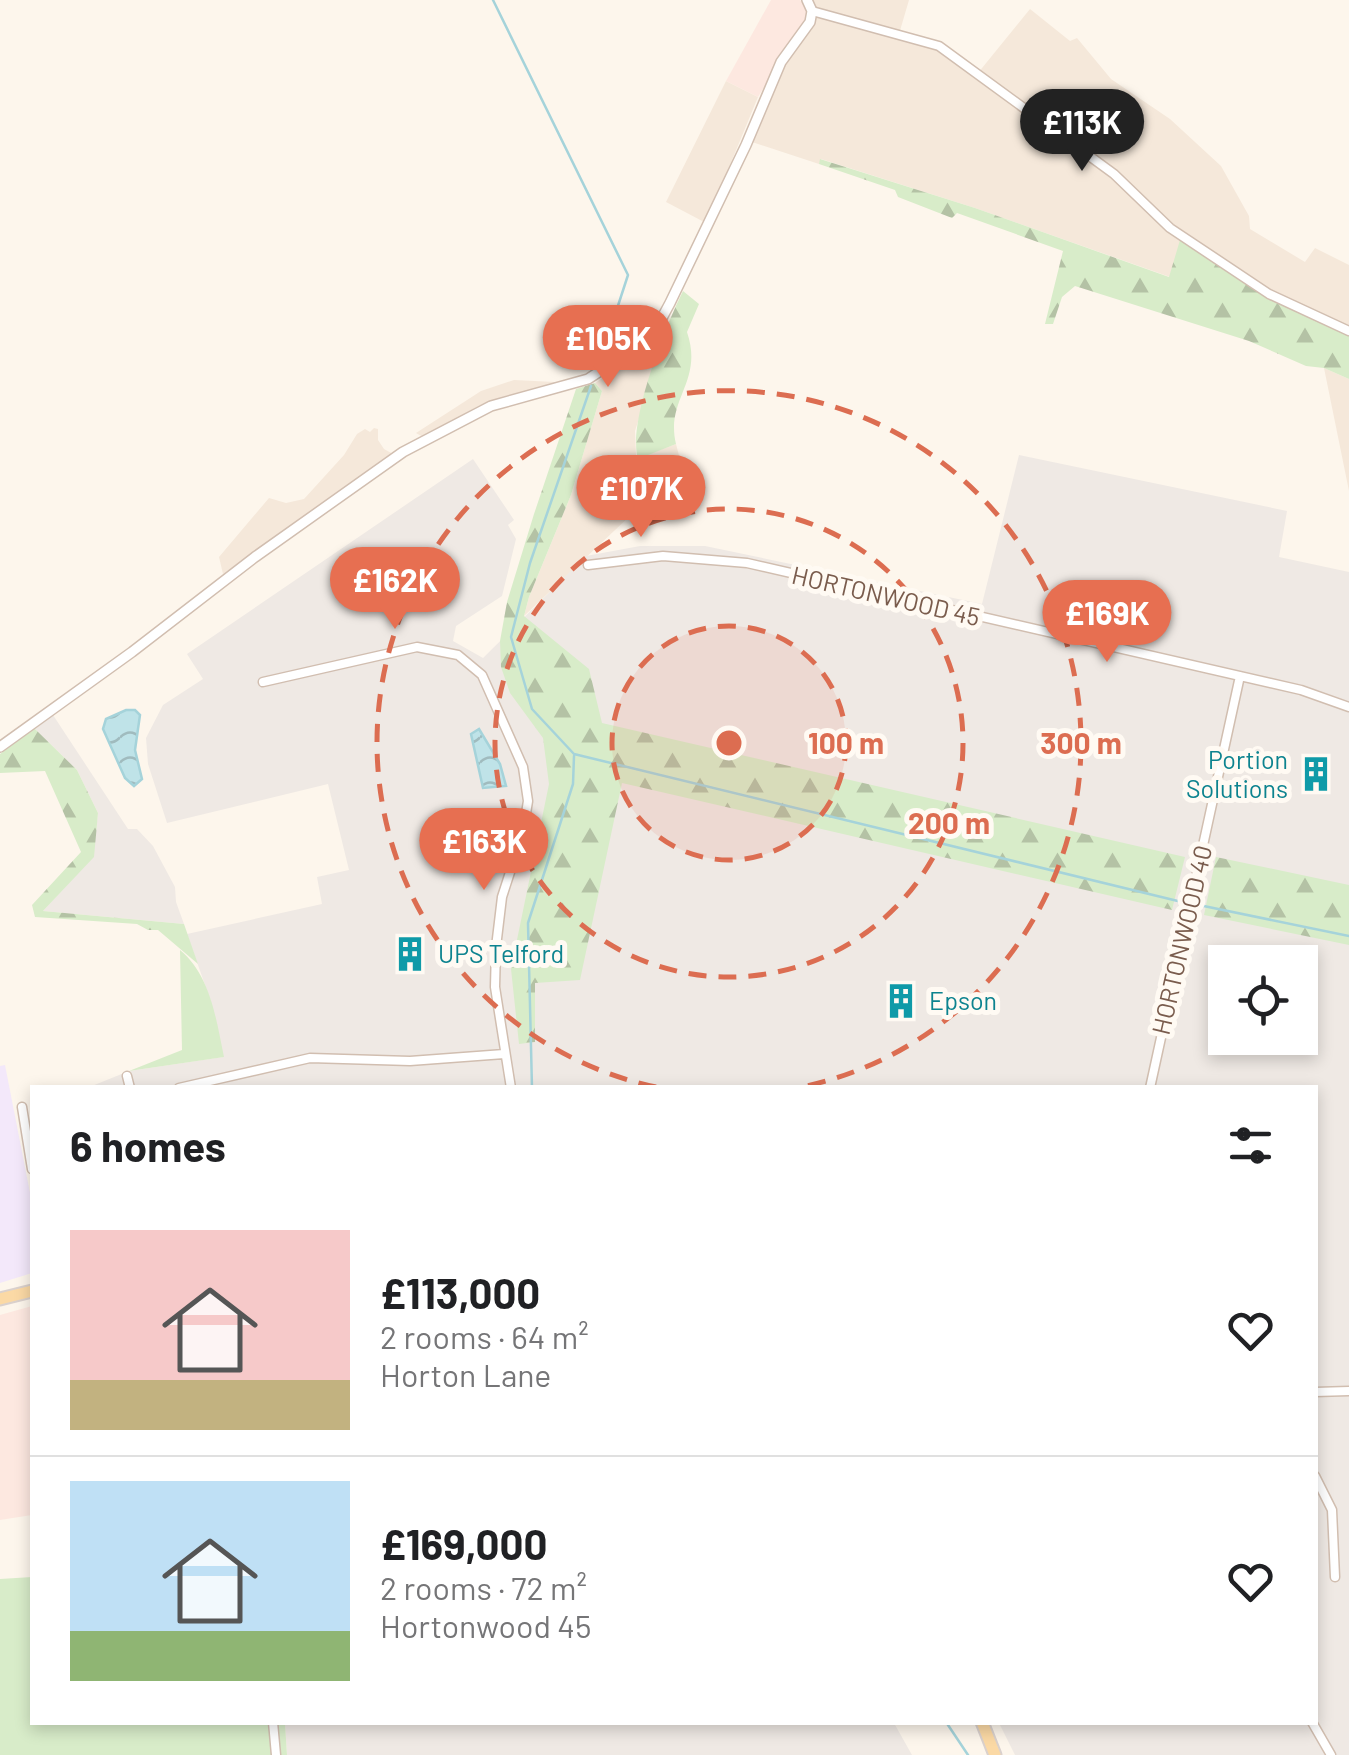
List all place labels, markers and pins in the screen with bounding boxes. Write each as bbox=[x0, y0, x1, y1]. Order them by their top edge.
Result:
pin: £113K bbox=[1012, 89, 1152, 174]
pin: £105K bbox=[538, 305, 678, 390]
pin: £107K bbox=[571, 455, 711, 540]
pin: £162K bbox=[325, 547, 465, 632]
pin: £169K bbox=[1037, 580, 1177, 665]
centre of rings bbox=[711, 725, 747, 761]
place label: Portion Solutions bbox=[1186, 744, 1288, 803]
building icon: Portion Solutions bbox=[1297, 755, 1335, 793]
pin: £163K bbox=[414, 808, 554, 893]
building icon: UPS Telford bbox=[391, 935, 429, 973]
place label: UPS Telford bbox=[438, 938, 564, 968]
building icon: Epson bbox=[882, 982, 920, 1020]
place label: Epson bbox=[929, 985, 997, 1015]

